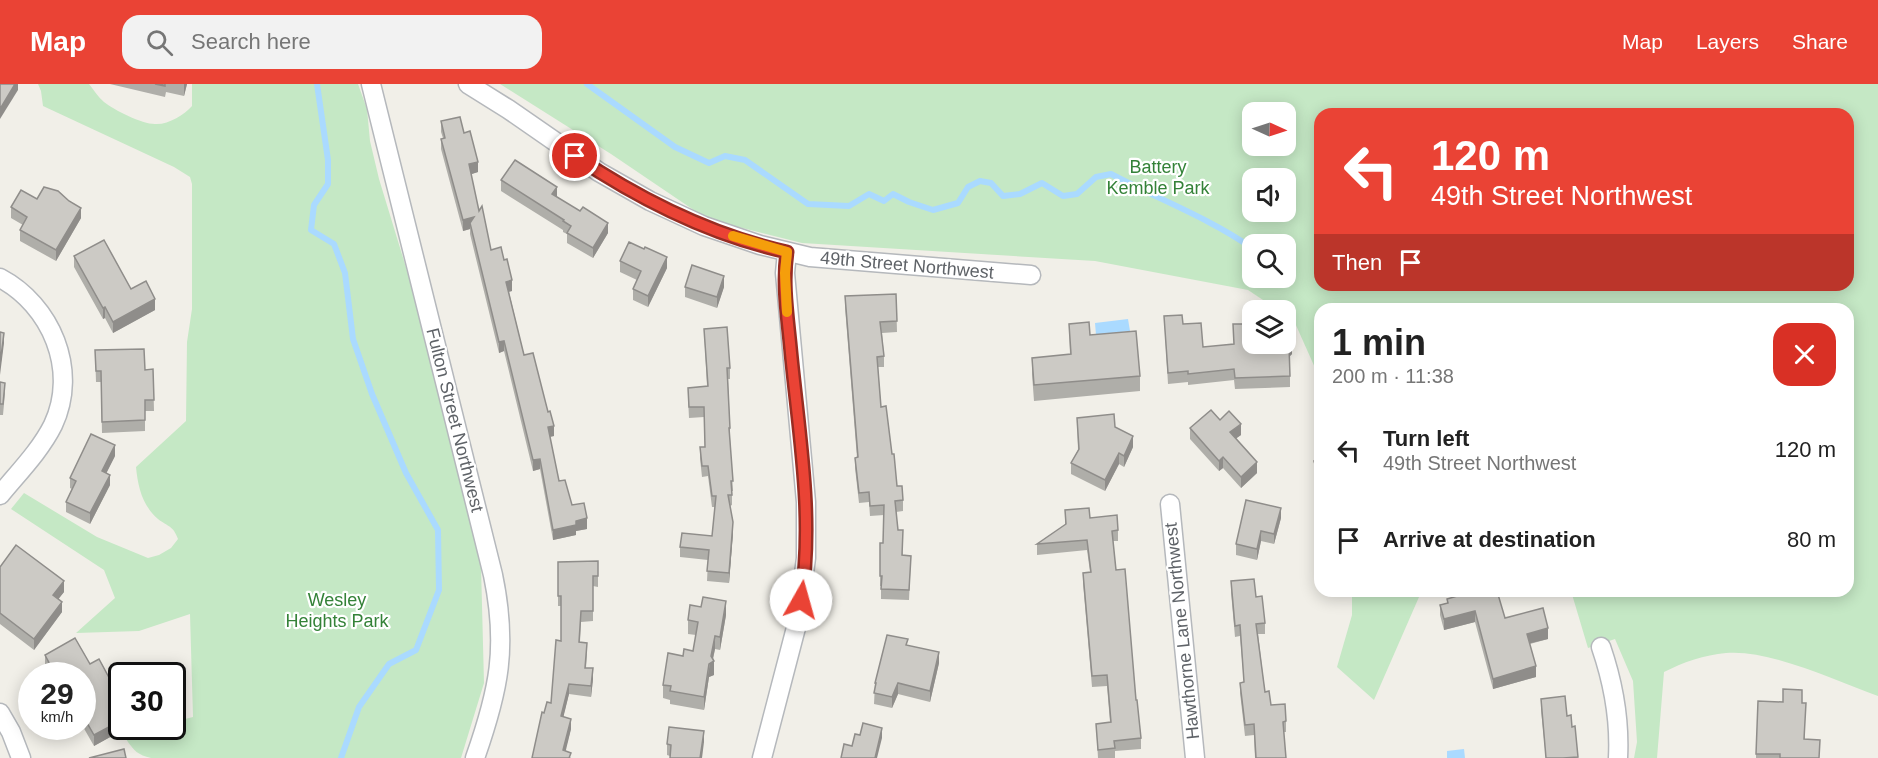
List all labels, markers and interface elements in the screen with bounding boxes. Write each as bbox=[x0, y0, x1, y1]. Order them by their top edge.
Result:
search box bbox=[122, 15, 542, 69]
text: Map bbox=[30, 26, 86, 57]
icon: search bbox=[143, 26, 176, 59]
text: Search here bbox=[191, 29, 311, 54]
text: Map bbox=[1622, 30, 1663, 53]
text: Layers bbox=[1696, 30, 1759, 53]
text: Share bbox=[1792, 30, 1848, 53]
north arrow bbox=[1242, 102, 1296, 156]
map controls bbox=[1242, 102, 1296, 354]
pin bbox=[549, 130, 600, 181]
icon: left bbox=[1332, 132, 1410, 210]
text: 120 m bbox=[1431, 132, 1550, 179]
icon: arrive bbox=[558, 139, 591, 172]
park label: Battery Kemble Park bbox=[1106, 157, 1211, 198]
button: sound bbox=[1242, 168, 1296, 222]
text: 49th Street Northwest bbox=[1431, 181, 1692, 211]
button: search bbox=[1242, 234, 1296, 288]
icon: arrive bbox=[1394, 246, 1427, 279]
street label: 49th Street Northwest bbox=[819, 247, 995, 283]
text: Then bbox=[1332, 250, 1382, 275]
button: layers bbox=[1242, 300, 1296, 354]
text: 1 min bbox=[1332, 322, 1426, 363]
button: close bbox=[1773, 323, 1836, 386]
street label: Fulton Street Northwest bbox=[422, 326, 488, 514]
text: 200 m · 11:38 bbox=[1332, 365, 1454, 387]
text: Turn left bbox=[1383, 426, 1469, 451]
icon: left bbox=[1332, 434, 1365, 467]
text: 120 m bbox=[1775, 437, 1836, 462]
text: 49th Street Northwest bbox=[1383, 452, 1576, 474]
street label: Hawthorne Lane Northwest bbox=[1161, 521, 1203, 741]
icon: arrive bbox=[1332, 524, 1365, 557]
text: Arrive at destination bbox=[1383, 527, 1596, 552]
text: 80 m bbox=[1787, 527, 1836, 552]
position arrow bbox=[769, 568, 833, 632]
park label: Wesley Heights Park bbox=[285, 590, 390, 631]
speed limit sign: 30 bbox=[108, 662, 186, 740]
text: 29 bbox=[40, 677, 74, 710]
text: km/h bbox=[41, 708, 73, 725]

